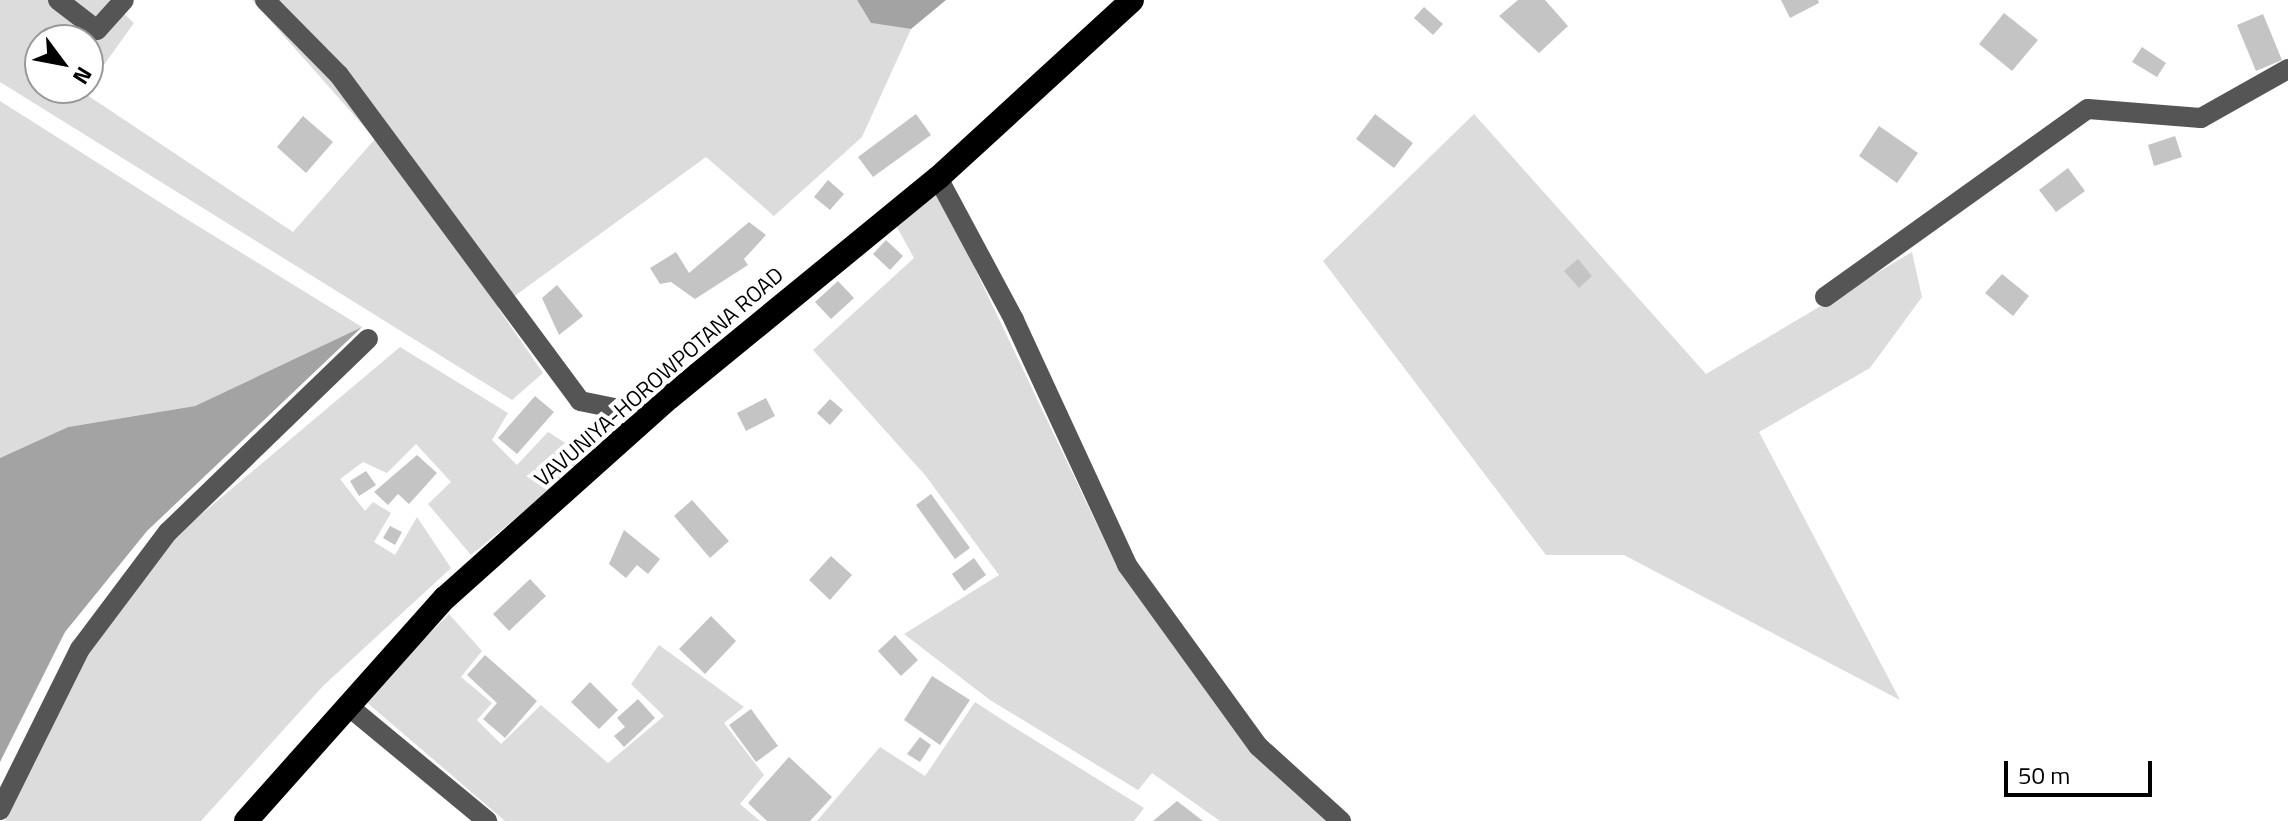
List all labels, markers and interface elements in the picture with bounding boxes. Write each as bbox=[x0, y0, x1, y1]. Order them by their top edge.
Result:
north arrow bbox=[24, 24, 104, 104]
text: N bbox=[64, 60, 101, 91]
street label: VAVUNIYA-HOROWPOTANA ROAD bbox=[529, 262, 789, 492]
scale bar bbox=[2008, 745, 2156, 795]
text: 50 m bbox=[2018, 757, 2070, 793]

